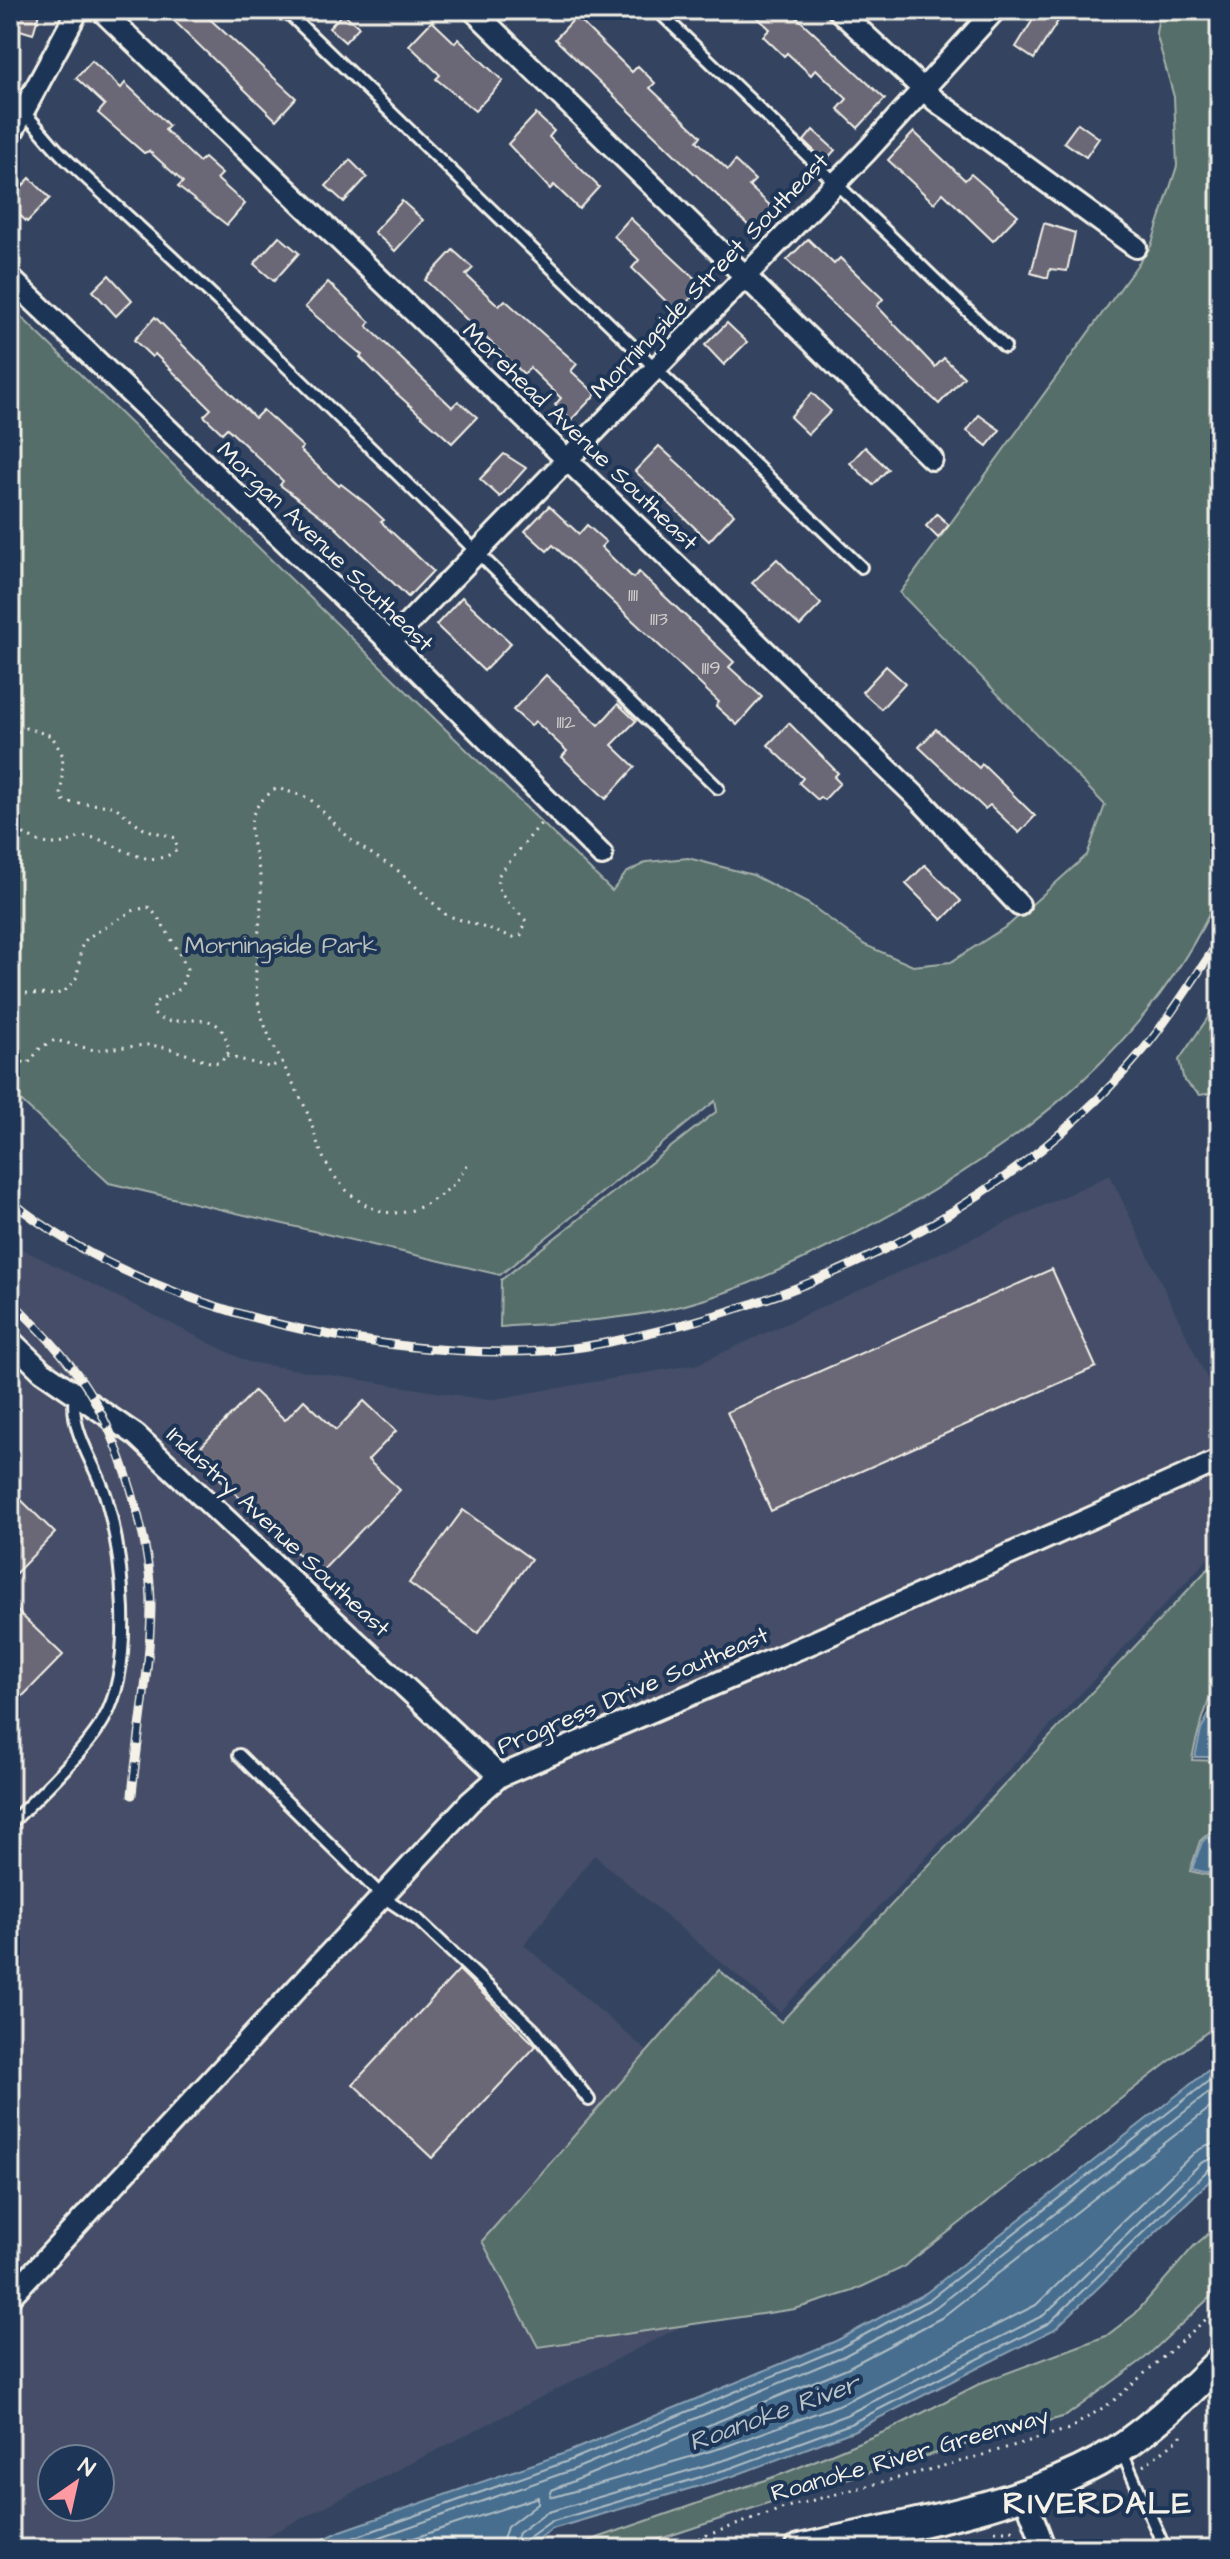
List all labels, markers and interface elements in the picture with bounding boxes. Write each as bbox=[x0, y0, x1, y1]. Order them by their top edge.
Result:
street label: Morningside Street Southeast bbox=[583, 145, 838, 407]
street label: Morehead Avenue Southeast bbox=[455, 315, 706, 559]
street label: Morgan Avenue Southeast bbox=[208, 434, 441, 661]
house number: 1111 bbox=[628, 581, 639, 609]
house number: 1113 bbox=[650, 605, 668, 633]
house number: 1119 bbox=[701, 654, 721, 682]
house number: 1112 bbox=[556, 708, 576, 736]
park label: Morningside Park bbox=[185, 929, 378, 964]
street label: Industry Avenue Southeast bbox=[158, 1419, 398, 1646]
street label: Progress Drive Southeast bbox=[492, 1618, 774, 1765]
water label: Roanoke River bbox=[684, 2365, 867, 2460]
street label: Roanoke River Greenway bbox=[767, 2399, 1053, 2512]
north arrow bbox=[36, 2443, 116, 2523]
text: N bbox=[72, 2451, 101, 2484]
district label: RIVERDALE bbox=[1003, 2481, 1193, 2526]

